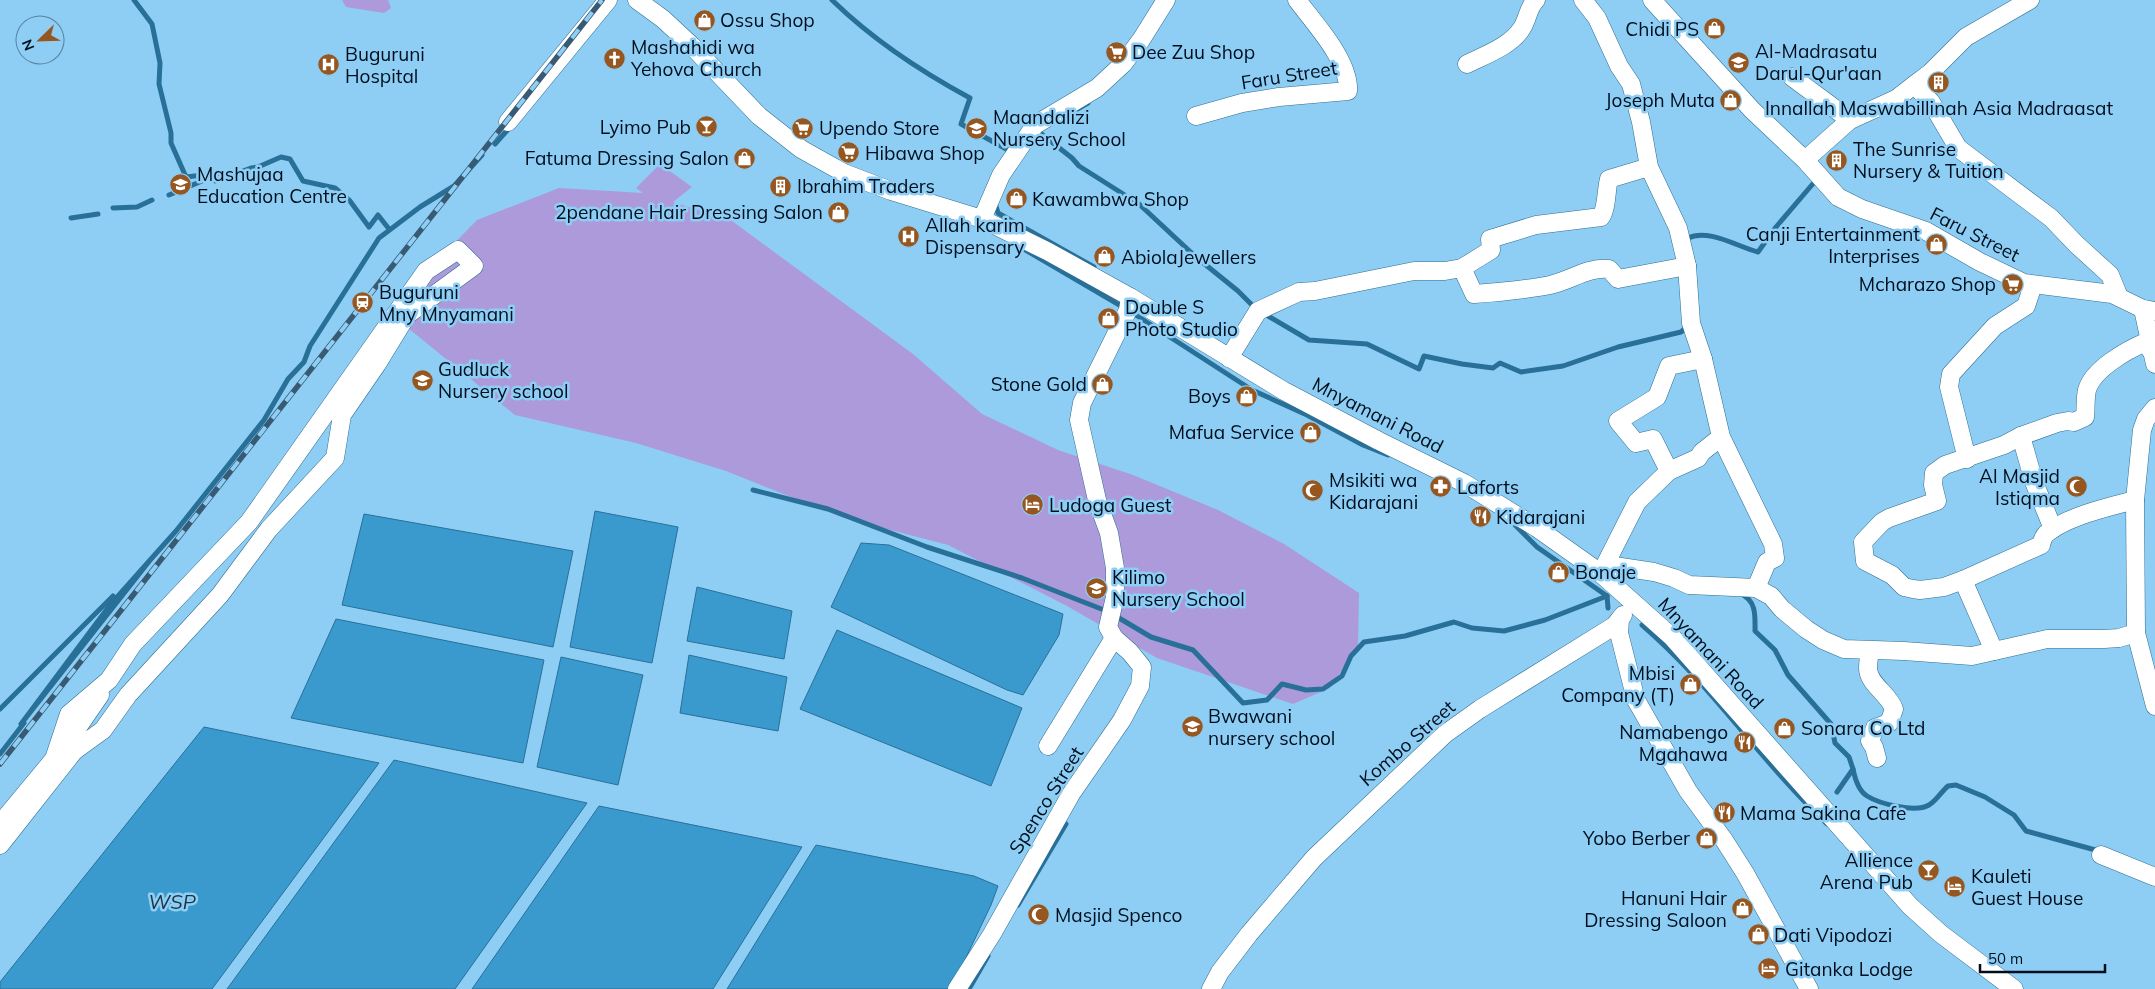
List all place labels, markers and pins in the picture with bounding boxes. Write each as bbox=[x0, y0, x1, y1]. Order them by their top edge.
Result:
shop icon: Ossu Shop bbox=[692, 8, 716, 32]
place label: Ossu Shop bbox=[720, 8, 815, 32]
place label: Chidi PS bbox=[1625, 17, 1699, 41]
shop icon: Chidi PS bbox=[1703, 17, 1727, 41]
place label: Mashahidi wa Yehova Church bbox=[630, 35, 762, 81]
place label: Al-Madrasatu Darul-Qur'aan bbox=[1755, 39, 1882, 85]
supermarket icon: Dee Zuu Shop bbox=[1104, 40, 1128, 64]
place label: Dee Zuu Shop bbox=[1132, 40, 1255, 64]
place label: Buguruni Hospital bbox=[345, 42, 425, 88]
church icon: Mashahidi wa Yehova Church bbox=[603, 46, 627, 70]
school or university icon: Al-Madrasatu Darul-Qur'aan bbox=[1727, 50, 1751, 74]
hospital icon: Buguruni Hospital bbox=[317, 53, 341, 77]
building icon: Innallah Maswabillinah Asia Madraasat bbox=[1927, 70, 1951, 94]
place label: Joseph Muta bbox=[1605, 88, 1715, 112]
shop icon: Joseph Muta bbox=[1719, 88, 1743, 112]
place label: Innallah Maswabillinah Asia Madraasat bbox=[1765, 96, 2113, 120]
place label: Maandalizi Nursery School bbox=[993, 105, 1126, 151]
place label: Lyimo Pub bbox=[600, 115, 691, 139]
bar icon: Lyimo Pub bbox=[695, 115, 719, 139]
supermarket icon: Upendo Store bbox=[791, 116, 815, 140]
place label: Upendo Store bbox=[819, 116, 939, 140]
school or university icon: Maandalizi Nursery School bbox=[965, 116, 989, 140]
place label: The Sunrise Nursery & Tuition bbox=[1853, 137, 2004, 183]
supermarket icon: Hibawa Shop bbox=[837, 141, 861, 165]
place label: Hibawa Shop bbox=[865, 141, 985, 165]
place label: Fatuma Dressing Salon bbox=[525, 146, 729, 170]
shop icon: Fatuma Dressing Salon bbox=[733, 146, 757, 170]
building icon: The Sunrise Nursery & Tuition bbox=[1825, 148, 1849, 172]
place label: Mashujaa Education Centre bbox=[197, 162, 347, 208]
school or university icon: Mashujaa Education Centre bbox=[169, 173, 193, 197]
building icon: Ibrahim Traders bbox=[769, 174, 793, 198]
place label: Ibrahim Traders bbox=[797, 174, 935, 198]
shop icon: Kawambwa Shop bbox=[1004, 187, 1028, 211]
place label: Kawambwa Shop bbox=[1032, 187, 1189, 211]
place label: 2pendane Hair Dressing Salon bbox=[555, 200, 823, 224]
shop icon: 2pendane Hair Dressing Salon bbox=[827, 200, 851, 224]
place label: Allah karim Dispensary bbox=[925, 213, 1025, 259]
place label: Canji Entertainment Interprises bbox=[1746, 222, 1920, 268]
hospital icon: Allah karim Dispensary bbox=[897, 224, 921, 248]
shop icon: Canji Entertainment Interprises bbox=[1924, 233, 1948, 257]
shop icon: AbiolaJewellers bbox=[1093, 245, 1117, 269]
place label: AbiolaJewellers bbox=[1121, 245, 1256, 269]
place label: Mcharazo Shop bbox=[1859, 272, 1996, 296]
supermarket icon: Mcharazo Shop bbox=[2000, 272, 2024, 296]
place label: Buguruni Mny Mnyamani bbox=[379, 280, 514, 326]
station icon: Buguruni Mny Mnyamani bbox=[351, 291, 375, 315]
place label: Double S Photo Studio bbox=[1125, 295, 1238, 341]
shop icon: Double S Photo Studio bbox=[1097, 306, 1121, 330]
place label: Gudluck Nursery school bbox=[438, 357, 568, 403]
school or university icon: Gudluck Nursery school bbox=[410, 368, 434, 392]
place label: Stone Gold bbox=[991, 372, 1087, 396]
shop icon: Stone Gold bbox=[1091, 372, 1115, 396]
place label: Boys bbox=[1188, 384, 1231, 408]
shop icon: Boys bbox=[1235, 384, 1259, 408]
place label: Mafua Service bbox=[1169, 420, 1294, 444]
shop icon: Mafua Service bbox=[1298, 420, 1322, 444]
place label: Al Masjid Istiqma bbox=[1979, 464, 2060, 510]
place label: Msikiti wa Kidarajani bbox=[1329, 468, 1418, 514]
pharmacy icon: Laforts bbox=[1429, 475, 1453, 499]
place label: Laforts bbox=[1457, 475, 1519, 499]
mosque icon: Al Masjid Istiqma bbox=[2064, 475, 2088, 499]
mosque icon: Msikiti wa Kidarajani bbox=[1301, 479, 1325, 503]
hotel icon: Ludoga Guest bbox=[1021, 493, 1045, 517]
place label: Ludoga Guest bbox=[1049, 493, 1172, 517]
restaurant icon: Kidarajani bbox=[1468, 505, 1492, 529]
place label: Kidarajani bbox=[1496, 505, 1585, 529]
shop icon: Bonaje bbox=[1547, 560, 1571, 584]
place label: Bonaje bbox=[1575, 560, 1636, 584]
place label: Kilimo Nursery School bbox=[1112, 565, 1245, 611]
school or university icon: Kilimo Nursery School bbox=[1084, 576, 1108, 600]
place label: Mbisi Company (T) bbox=[1561, 661, 1675, 707]
shop icon: Mbisi Company (T) bbox=[1679, 672, 1703, 696]
place label: Bwawani nursery school bbox=[1208, 704, 1335, 750]
school or university icon: Bwawani nursery school bbox=[1180, 715, 1204, 739]
shop icon: Sonara Co Ltd bbox=[1773, 716, 1797, 740]
place label: Sonara Co Ltd bbox=[1801, 716, 1925, 740]
place label: Namabengo Mgahawa bbox=[1619, 720, 1728, 766]
restaurant icon: Namabengo Mgahawa bbox=[1732, 731, 1756, 755]
restaurant icon: Mama Sakina Cafe bbox=[1712, 801, 1736, 825]
place label: Mama Sakina Cafe bbox=[1740, 801, 1906, 825]
place label: Yobo Berber bbox=[1582, 826, 1690, 850]
shop icon: Yobo Berber bbox=[1694, 826, 1718, 850]
place label: Allience Arena Pub bbox=[1820, 848, 1913, 894]
bar icon: Allience Arena Pub bbox=[1917, 859, 1941, 883]
place label: Kauleti Guest House bbox=[1971, 864, 2083, 910]
hotel icon: Kauleti Guest House bbox=[1943, 875, 1967, 899]
place label: Hanuni Hair Dressing Saloon bbox=[1584, 886, 1727, 932]
shop icon: Hanuni Hair Dressing Saloon bbox=[1731, 897, 1755, 921]
mosque icon: Masjid Spenco bbox=[1027, 903, 1051, 927]
place label: Masjid Spenco bbox=[1055, 903, 1182, 927]
shop icon: Dati Vipodozi bbox=[1746, 923, 1770, 947]
place label: Dati Vipodozi bbox=[1774, 923, 1892, 947]
hotel icon: Gitanka Lodge bbox=[1757, 957, 1781, 981]
place label: Gitanka Lodge bbox=[1785, 957, 1913, 981]

